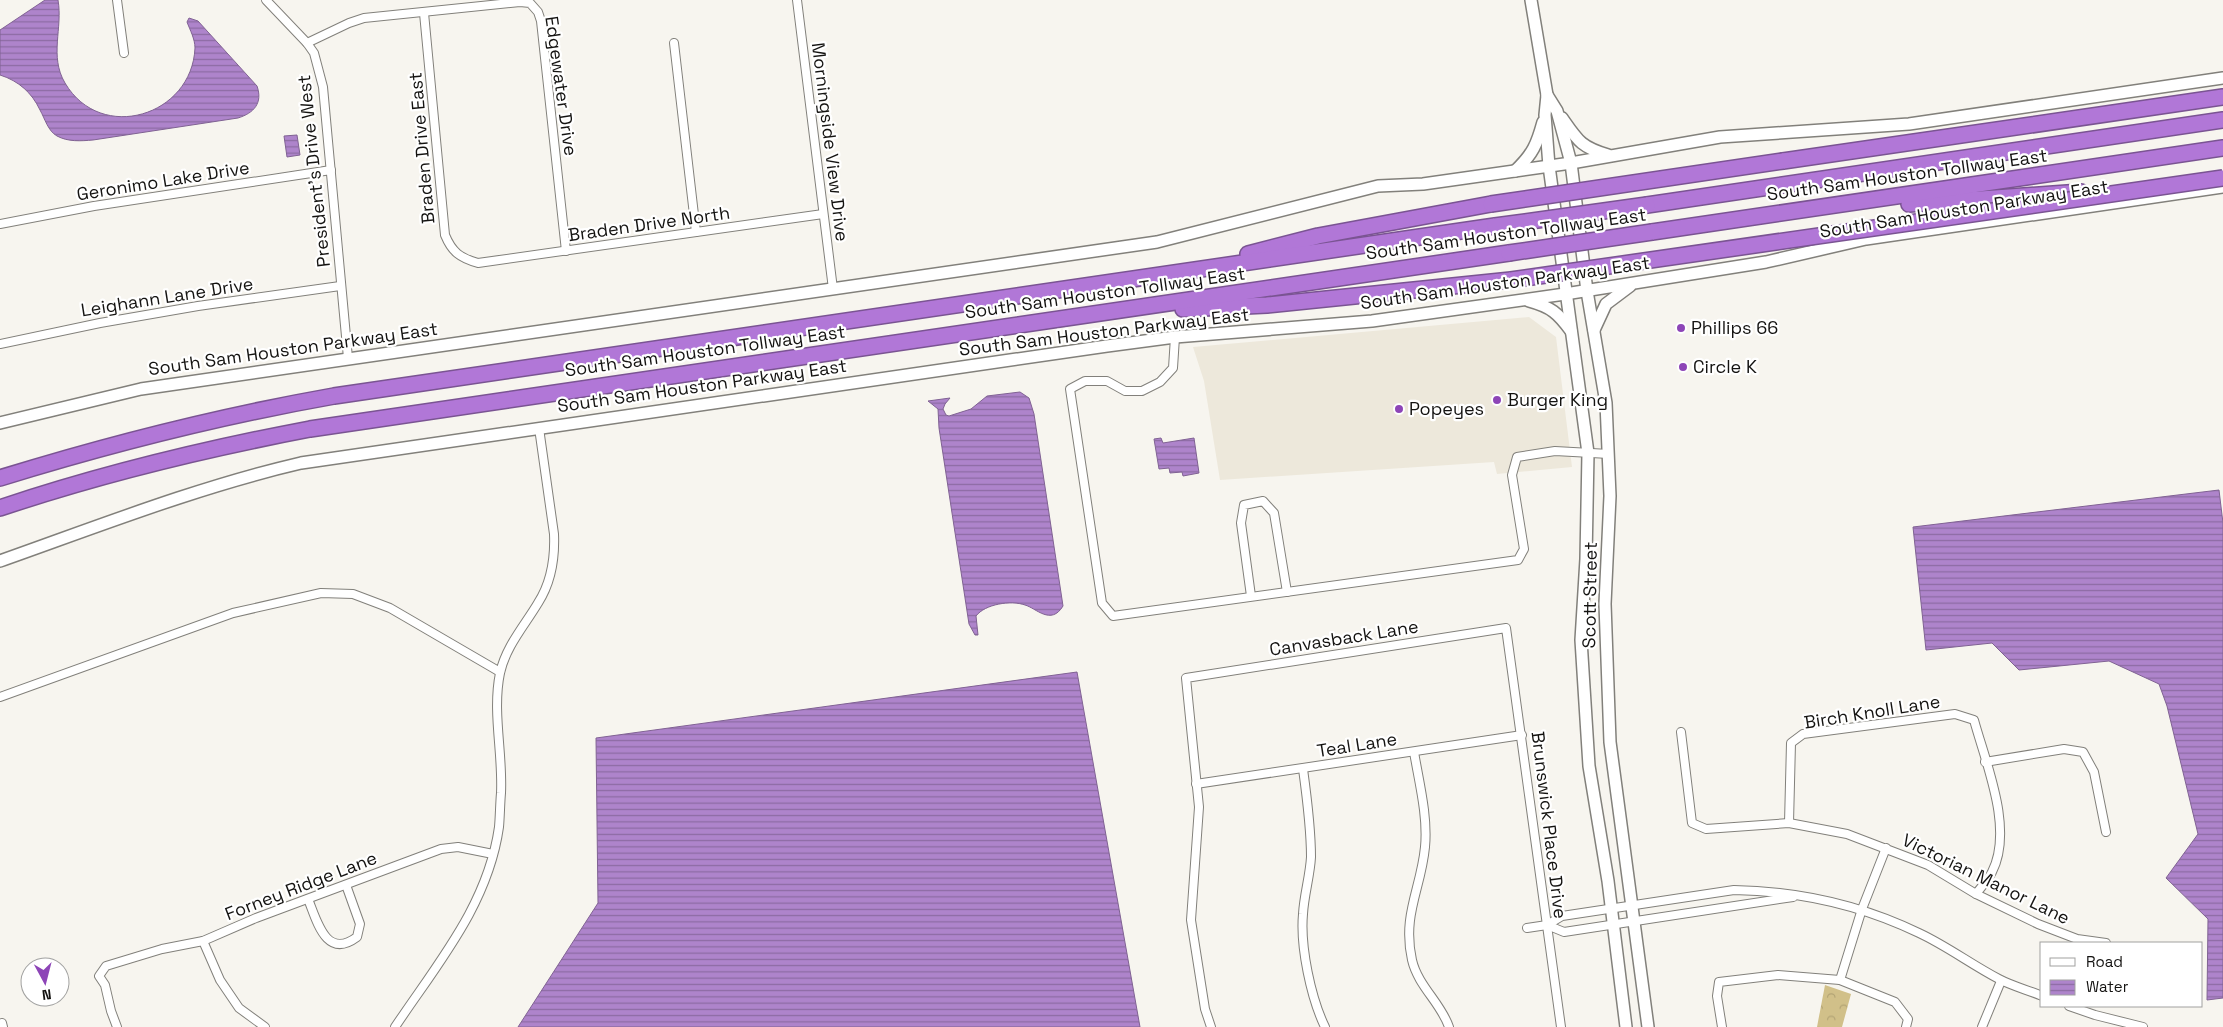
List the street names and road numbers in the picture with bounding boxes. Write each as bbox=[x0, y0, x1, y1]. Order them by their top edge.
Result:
street label: Edgewater Drive bbox=[540, 15, 583, 157]
street label: Morningside View Drive bbox=[807, 41, 854, 243]
street label: Braden Drive East bbox=[403, 71, 440, 225]
street label: President's Drive West bbox=[292, 74, 335, 268]
street label: South Sam Houston Tollway East bbox=[1765, 143, 2049, 206]
street label: Geronimo Lake Drive bbox=[75, 155, 251, 206]
street label: South Sam Houston Parkway East bbox=[1818, 174, 2110, 243]
street label: Braden Drive North bbox=[566, 201, 731, 246]
street label: South Sam Houston Tollway East bbox=[1364, 202, 1648, 265]
street label: South Sam Houston Parkway East bbox=[1359, 251, 1651, 314]
street label: South Sam Houston Tollway East bbox=[963, 261, 1247, 324]
street label: Leighann Lane Drive bbox=[79, 272, 255, 321]
street label: South Sam Houston Parkway East bbox=[958, 302, 1250, 361]
street label: South Sam Houston Parkway East bbox=[147, 317, 439, 380]
street label: South Sam Houston Tollway East bbox=[563, 319, 847, 382]
street label: South Sam Houston Parkway East bbox=[556, 354, 848, 417]
street label: Scott Street bbox=[1577, 541, 1602, 649]
street label: Canvasback Lane bbox=[1268, 614, 1420, 661]
street label: Birch Knoll Lane bbox=[1802, 689, 1942, 734]
street label: Teal Lane bbox=[1315, 727, 1399, 762]
street label: Brunswick Place Drive bbox=[1527, 730, 1572, 920]
street label: Victorian Manor Lane bbox=[1899, 828, 2074, 929]
street label: Forney Ridge Lane bbox=[222, 846, 380, 925]

